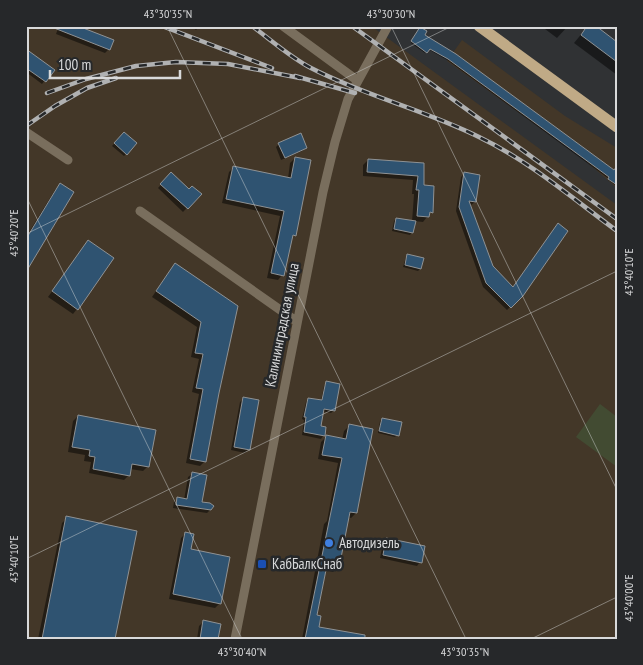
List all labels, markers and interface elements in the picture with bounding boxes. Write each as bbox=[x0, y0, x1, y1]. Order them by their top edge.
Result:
text: 43°30'35"N bbox=[144, 6, 192, 21]
text: 43°30'30"N bbox=[367, 6, 415, 21]
scale bar bbox=[50, 48, 180, 80]
text: 100 m bbox=[58, 55, 91, 74]
text: 43°40'20"E bbox=[6, 209, 21, 257]
text: 43°40'10"E bbox=[621, 248, 636, 296]
street label: Калининградская улица bbox=[260, 261, 303, 389]
place label: Автодизель bbox=[339, 533, 400, 552]
text: 43°40'10"E bbox=[6, 535, 21, 583]
marker: Автодизель bbox=[323, 537, 335, 549]
place label: КабБалкСнаб bbox=[272, 554, 342, 573]
marker: КабБалкСнаб bbox=[256, 558, 268, 570]
text: 43°40'00"E bbox=[621, 574, 636, 622]
text: 43°30'40"N bbox=[218, 644, 266, 659]
text: 43°30'35"N bbox=[441, 644, 489, 659]

